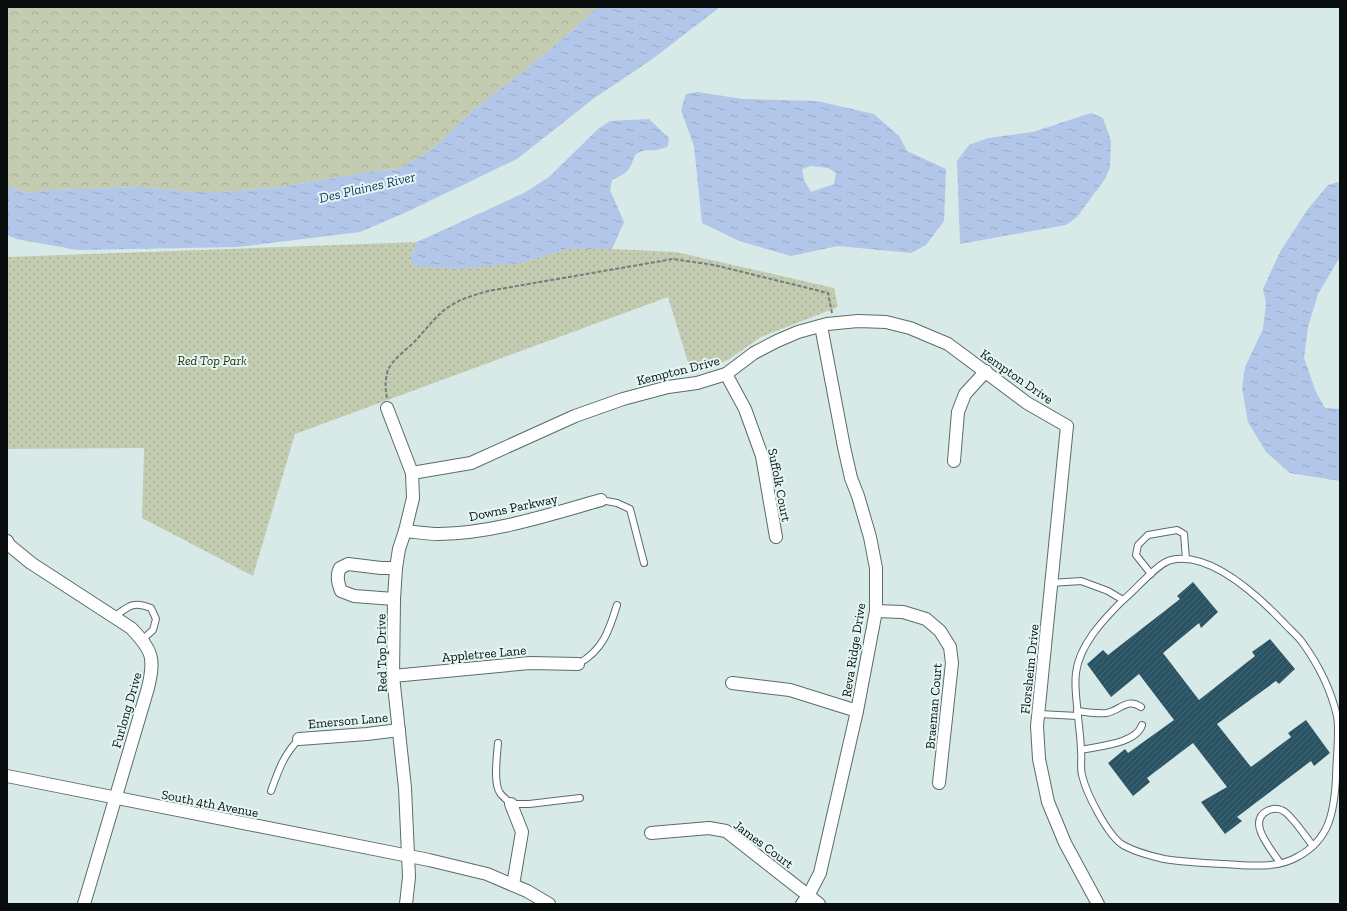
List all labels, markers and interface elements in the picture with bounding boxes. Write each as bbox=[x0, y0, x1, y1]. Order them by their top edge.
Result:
water label: Des Plaines River bbox=[317, 168, 417, 207]
street label: Kempton Drive bbox=[978, 346, 1056, 407]
park label: Red Top Park bbox=[177, 353, 247, 368]
street label: Kempton Drive bbox=[635, 353, 721, 388]
street label: Suffolk Court bbox=[765, 447, 794, 523]
street label: Downs Parkway bbox=[467, 491, 559, 524]
street label: Reva Ridge Drive bbox=[839, 602, 868, 698]
street label: Red Top Drive bbox=[373, 614, 390, 692]
street label: Florsheim Drive bbox=[1017, 623, 1042, 715]
street label: Appletree Lane bbox=[441, 642, 527, 665]
street label: Braeman Court bbox=[922, 662, 945, 750]
street label: Furlong Drive bbox=[108, 670, 144, 750]
street label: Emerson Lane bbox=[307, 710, 389, 731]
street label: South 4th Avenue bbox=[160, 787, 260, 820]
street label: James Court bbox=[731, 817, 796, 872]

